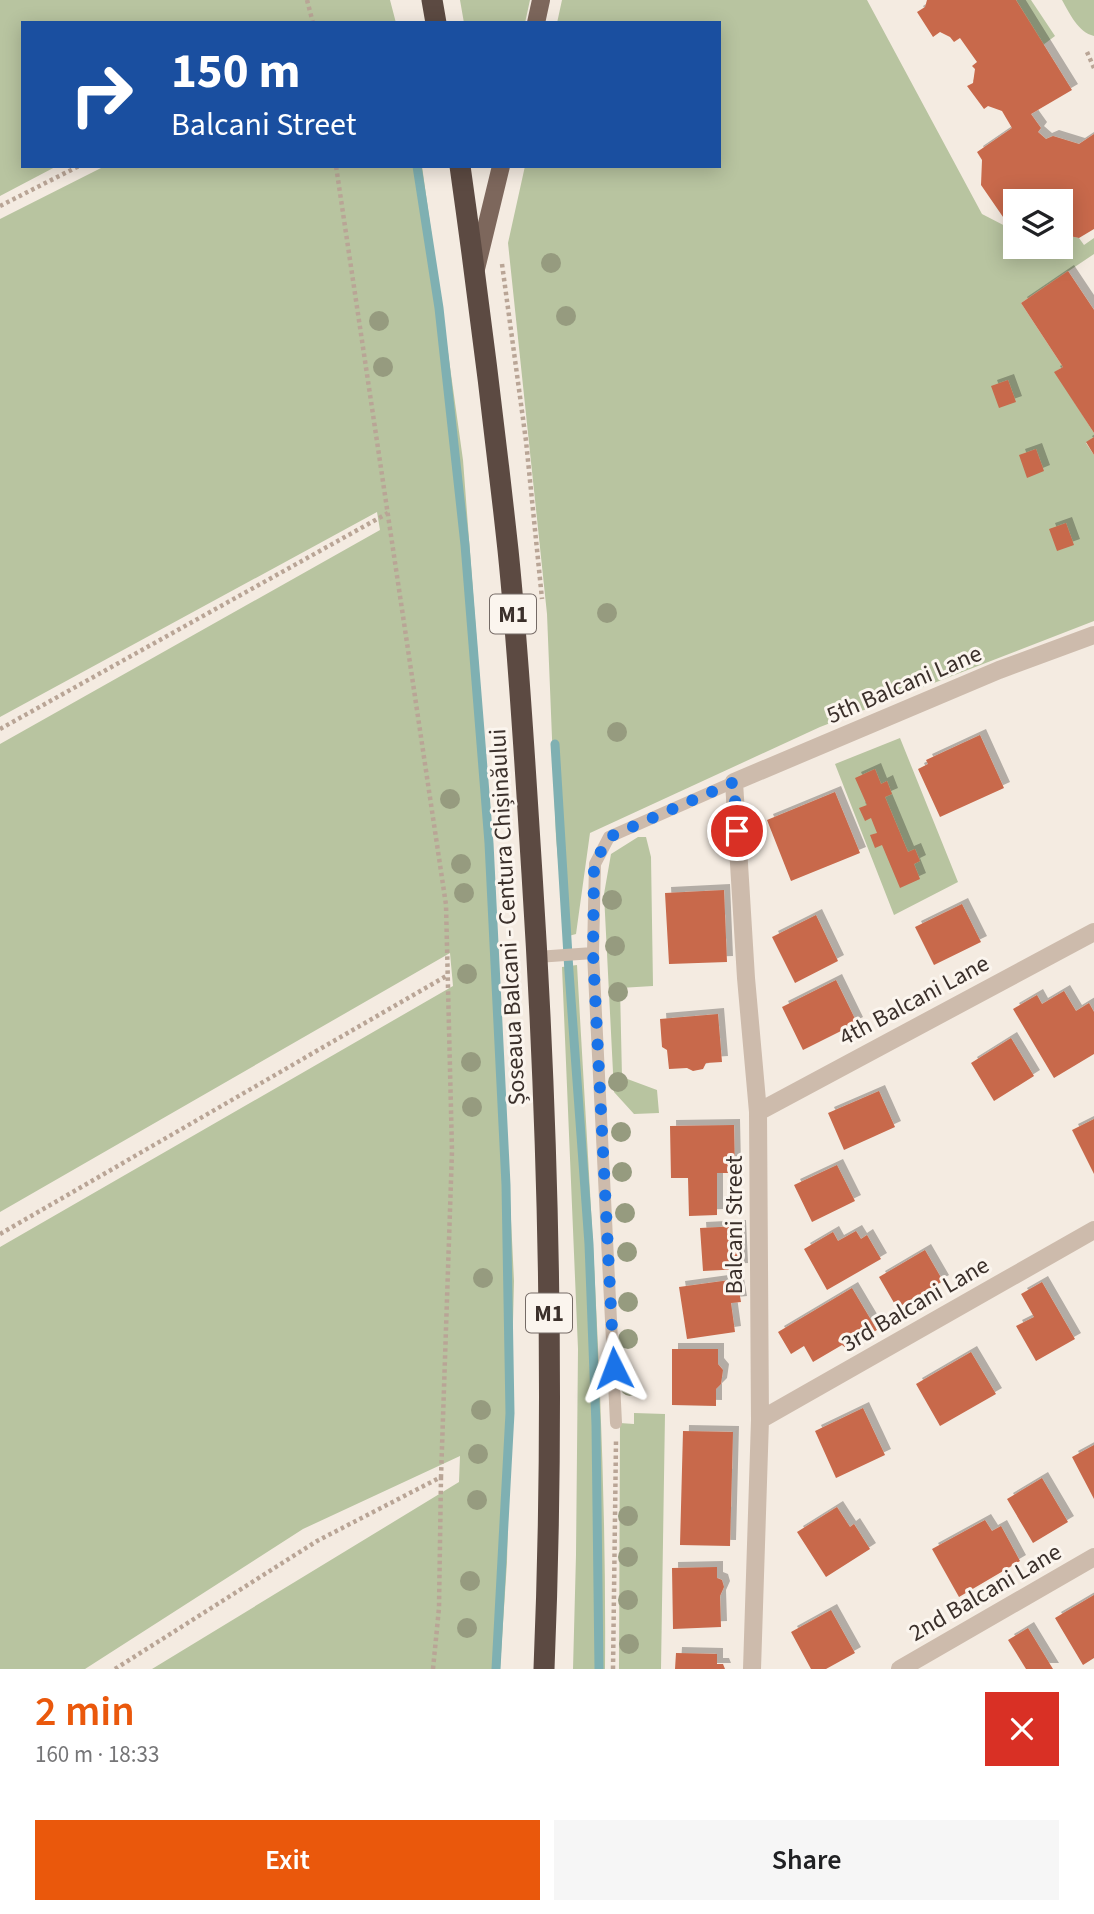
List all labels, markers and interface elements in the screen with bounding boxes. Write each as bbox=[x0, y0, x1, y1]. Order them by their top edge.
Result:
text: 150 m bbox=[171, 37, 300, 107]
icon: right bbox=[56, 49, 147, 140]
text: Balcani Street bbox=[171, 102, 356, 148]
map controls bbox=[1003, 189, 1073, 259]
button: layers bbox=[1003, 189, 1073, 259]
road number: M1 bbox=[490, 594, 536, 634]
street label: 5th Balcani Lane bbox=[821, 636, 987, 733]
street label: Șoseaua Balcani - Centura Chișinăului bbox=[480, 728, 535, 1106]
pin bbox=[707, 801, 767, 861]
icon: arrive bbox=[718, 812, 756, 850]
street label: 4th Balcani Lane bbox=[833, 946, 996, 1055]
street label: Balcani Street bbox=[717, 1155, 752, 1295]
street label: 3rd Balcani Lane bbox=[835, 1248, 996, 1361]
road number: M1 bbox=[526, 1294, 572, 1332]
position arrow bbox=[577, 1331, 651, 1405]
street label: 2nd Balcani Lane bbox=[902, 1535, 1068, 1650]
text: 2 min bbox=[35, 1682, 135, 1742]
button: close bbox=[985, 1692, 1059, 1766]
text: 160 m · 18:33 bbox=[35, 1738, 159, 1771]
button: Exit bbox=[35, 1820, 540, 1900]
button: Share bbox=[554, 1820, 1059, 1900]

